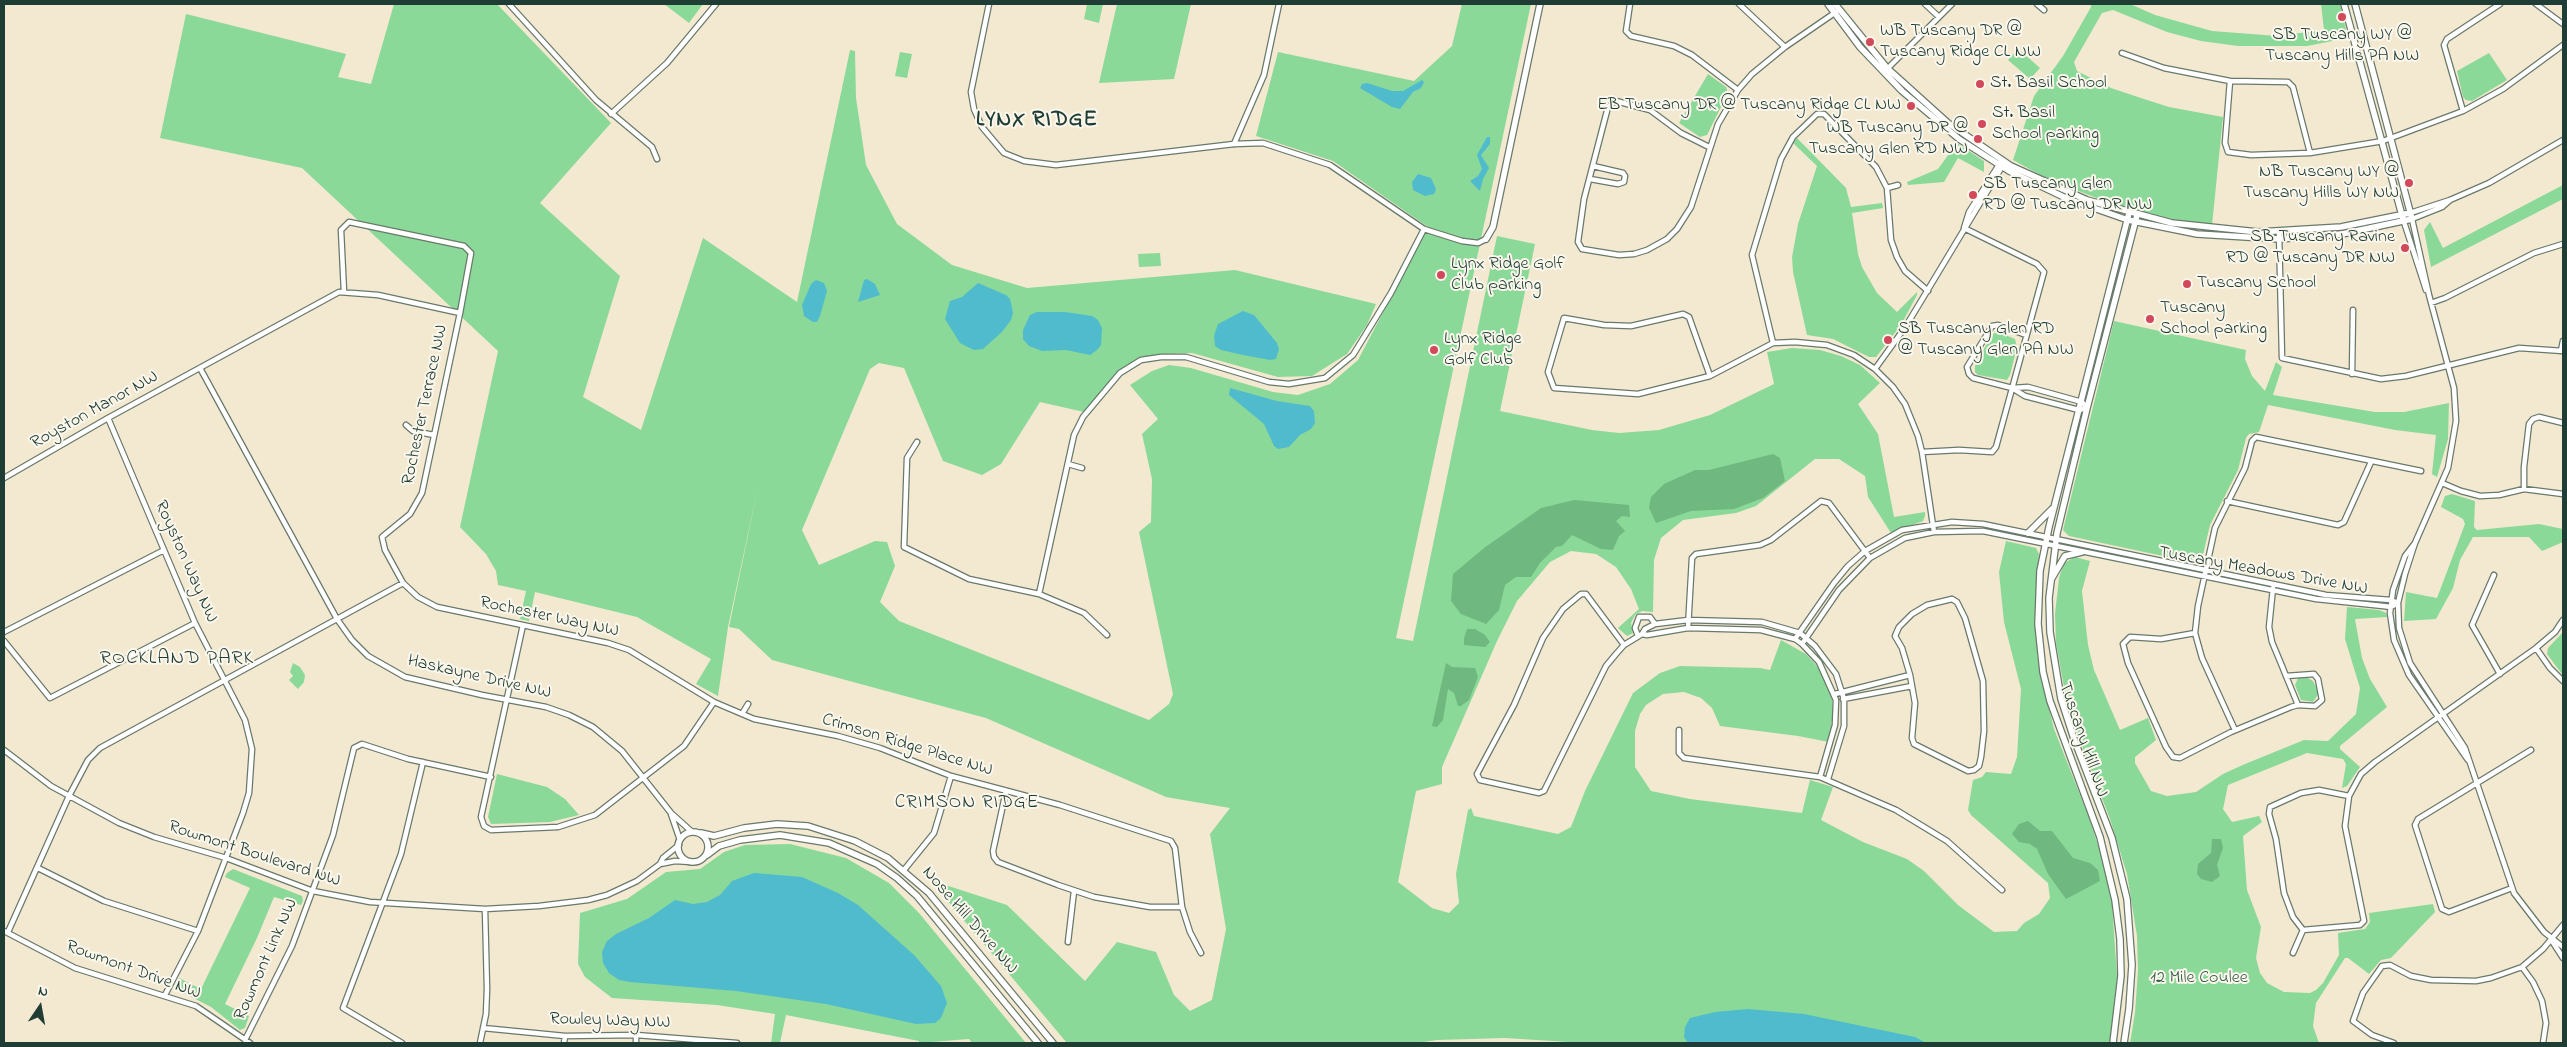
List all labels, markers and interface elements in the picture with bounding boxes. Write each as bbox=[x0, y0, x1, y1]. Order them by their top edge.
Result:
marker: SB Tuscany WY @ Tuscany Hills PA NW bbox=[2336, 11, 2348, 23]
place label: WB Tuscany DR @ Tuscany Ridge CL NW bbox=[1880, 21, 2041, 64]
place label: SB Tuscany WY @ Tuscany Hills PA NW bbox=[2265, 25, 2419, 68]
marker: WB Tuscany DR @ Tuscany Ridge CL NW bbox=[1864, 36, 1876, 48]
place label: St. Basil School bbox=[1990, 73, 2107, 95]
marker: St. Basil School bbox=[1974, 78, 1986, 90]
place label: EB Tuscany DR @ Tuscany Ridge CL NW bbox=[1597, 95, 1901, 117]
marker: EB Tuscany DR @ Tuscany Ridge CL NW bbox=[1905, 100, 1917, 112]
place label: St. Basil School parking bbox=[1992, 103, 2099, 146]
district label: LYNX RIDGE bbox=[975, 108, 1099, 134]
place label: WB Tuscany DR @ Tuscany Glen RD NW bbox=[1809, 118, 1968, 160]
marker: St. Basil School parking bbox=[1976, 118, 1988, 130]
marker: WB Tuscany DR @ Tuscany Glen RD NW bbox=[1972, 133, 1984, 145]
place label: NB Tuscany WY @ Tuscany Hills WY NW bbox=[2243, 162, 2399, 204]
place label: SB Tuscany Glen RD @ Tuscany DR NW bbox=[1983, 174, 2152, 216]
marker: NB Tuscany WY @ Tuscany Hills WY NW bbox=[2403, 177, 2415, 189]
marker: SB Tuscany Glen RD @ Tuscany DR NW bbox=[1967, 189, 1979, 201]
place label: SB Tuscany Ravine RD @ Tuscany DR NW bbox=[2226, 227, 2395, 270]
marker: SB Tuscany Ravine RD @ Tuscany DR NW bbox=[2399, 242, 2411, 254]
place label: Lynx Ridge Golf Club parking bbox=[1451, 254, 1565, 296]
marker: Lynx Ridge Golf Club parking bbox=[1435, 269, 1447, 281]
place label: Tuscany School bbox=[2197, 273, 2316, 295]
marker: Tuscany School bbox=[2181, 278, 2193, 290]
place label: Tuscany School parking bbox=[2160, 298, 2267, 340]
marker: Tuscany School parking bbox=[2144, 313, 2156, 325]
place label: SB Tuscany Glen RD @ Tuscany Glen PA NW bbox=[1898, 319, 2074, 362]
street label: Rochester Terrace NW bbox=[398, 323, 454, 487]
place label: Lynx Ridge Golf Club bbox=[1444, 329, 1522, 372]
marker: SB Tuscany Glen RD @ Tuscany Glen PA NW bbox=[1882, 334, 1894, 346]
marker: Lynx Ridge Golf Club bbox=[1428, 344, 1440, 356]
street label: Royston Manor NW bbox=[28, 367, 162, 455]
street label: Royston Way NW bbox=[148, 498, 222, 626]
street label: Tuscany Meadows Drive NW bbox=[2157, 543, 2369, 601]
street label: Rochester Way NW bbox=[478, 593, 620, 643]
district label: ROCKLAND PARK bbox=[98, 648, 256, 672]
street label: Haskayne Drive NW bbox=[405, 651, 553, 705]
street label: Tuscany Hill NW bbox=[2052, 680, 2112, 800]
street label: Crimson Ridge Place NW bbox=[819, 710, 995, 782]
district label: CRIMSON RIDGE bbox=[893, 793, 1041, 815]
street label: Rowmont Boulevard NW bbox=[165, 817, 343, 893]
street label: Nose Hill Drive NW bbox=[916, 863, 1022, 979]
street label: Rowmont Link NW bbox=[230, 896, 304, 1024]
street label: Rowmont Drive NW bbox=[63, 937, 203, 1005]
park label: 12 Mile Coulee bbox=[2150, 968, 2248, 990]
text: N bbox=[36, 981, 50, 1003]
north arrow bbox=[15, 982, 65, 1032]
street label: Rowley Way NW bbox=[549, 1009, 671, 1035]

